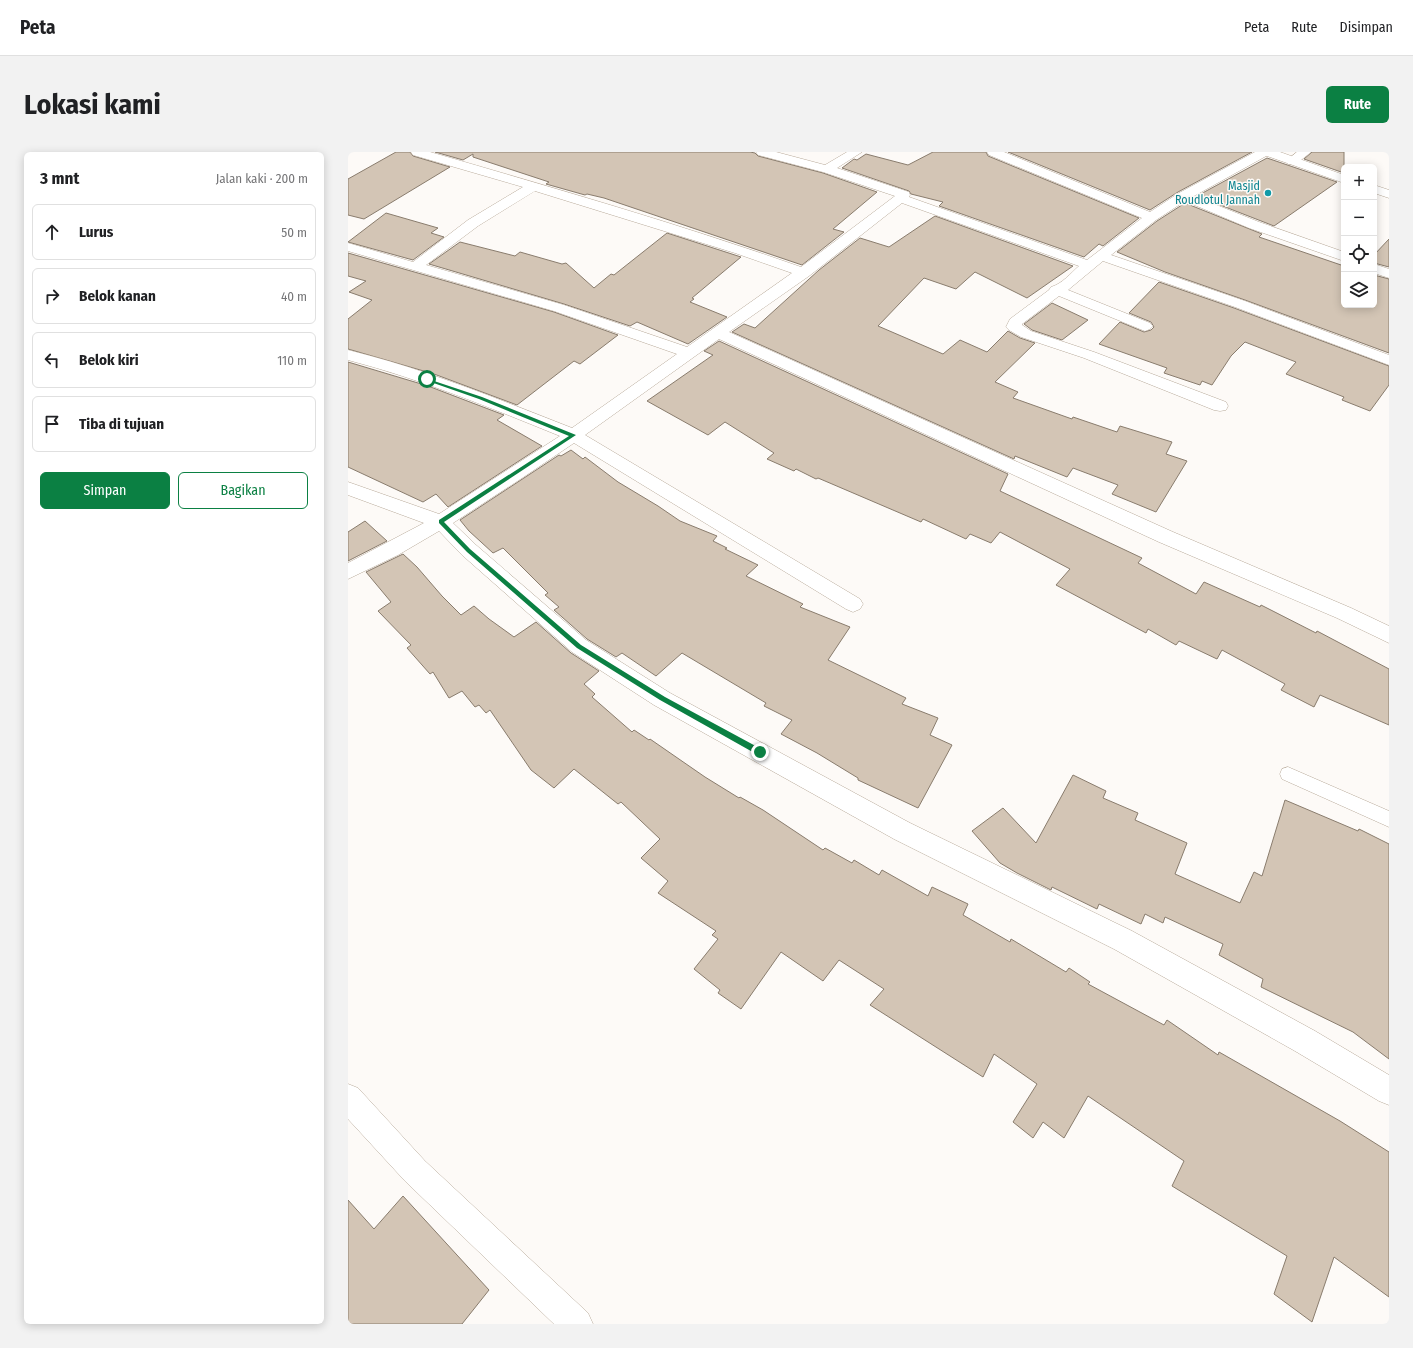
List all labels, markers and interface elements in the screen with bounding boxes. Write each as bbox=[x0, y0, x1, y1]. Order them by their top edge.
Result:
text: Peta bbox=[20, 16, 55, 39]
text: Peta bbox=[1244, 19, 1269, 36]
text: Rute bbox=[1291, 19, 1318, 36]
text: Disimpan bbox=[1340, 19, 1393, 36]
button: Rute bbox=[1326, 86, 1389, 123]
text: Lokasi kami bbox=[24, 88, 161, 121]
map controls bbox=[1341, 164, 1377, 308]
button: + bbox=[1341, 164, 1377, 200]
text: 3 mnt bbox=[40, 168, 79, 189]
text: Jalan kaki · 200 m bbox=[216, 171, 308, 186]
place label: Masjid Roudlotul Jannah bbox=[1175, 179, 1260, 207]
marker: Masjid Roudlotul Jannah bbox=[1263, 188, 1273, 198]
button: − bbox=[1341, 200, 1377, 236]
icon: ahead bbox=[41, 221, 63, 243]
text: Lurus bbox=[79, 223, 113, 241]
text: 50 m bbox=[281, 225, 307, 240]
button: locate bbox=[1341, 236, 1377, 272]
button: layers bbox=[1341, 272, 1377, 308]
icon: right bbox=[41, 285, 63, 307]
text: Belok kanan bbox=[79, 287, 156, 305]
text: 40 m bbox=[281, 289, 307, 304]
icon: left bbox=[41, 349, 63, 371]
text: Belok kiri bbox=[79, 351, 139, 369]
text: 110 m bbox=[277, 353, 307, 368]
route start bbox=[418, 370, 436, 388]
icon: arrive bbox=[41, 413, 63, 435]
text: Tiba di tujuan bbox=[79, 415, 164, 433]
button: Simpan bbox=[40, 472, 170, 509]
button: Bagikan bbox=[178, 472, 308, 509]
route end bbox=[751, 743, 769, 761]

